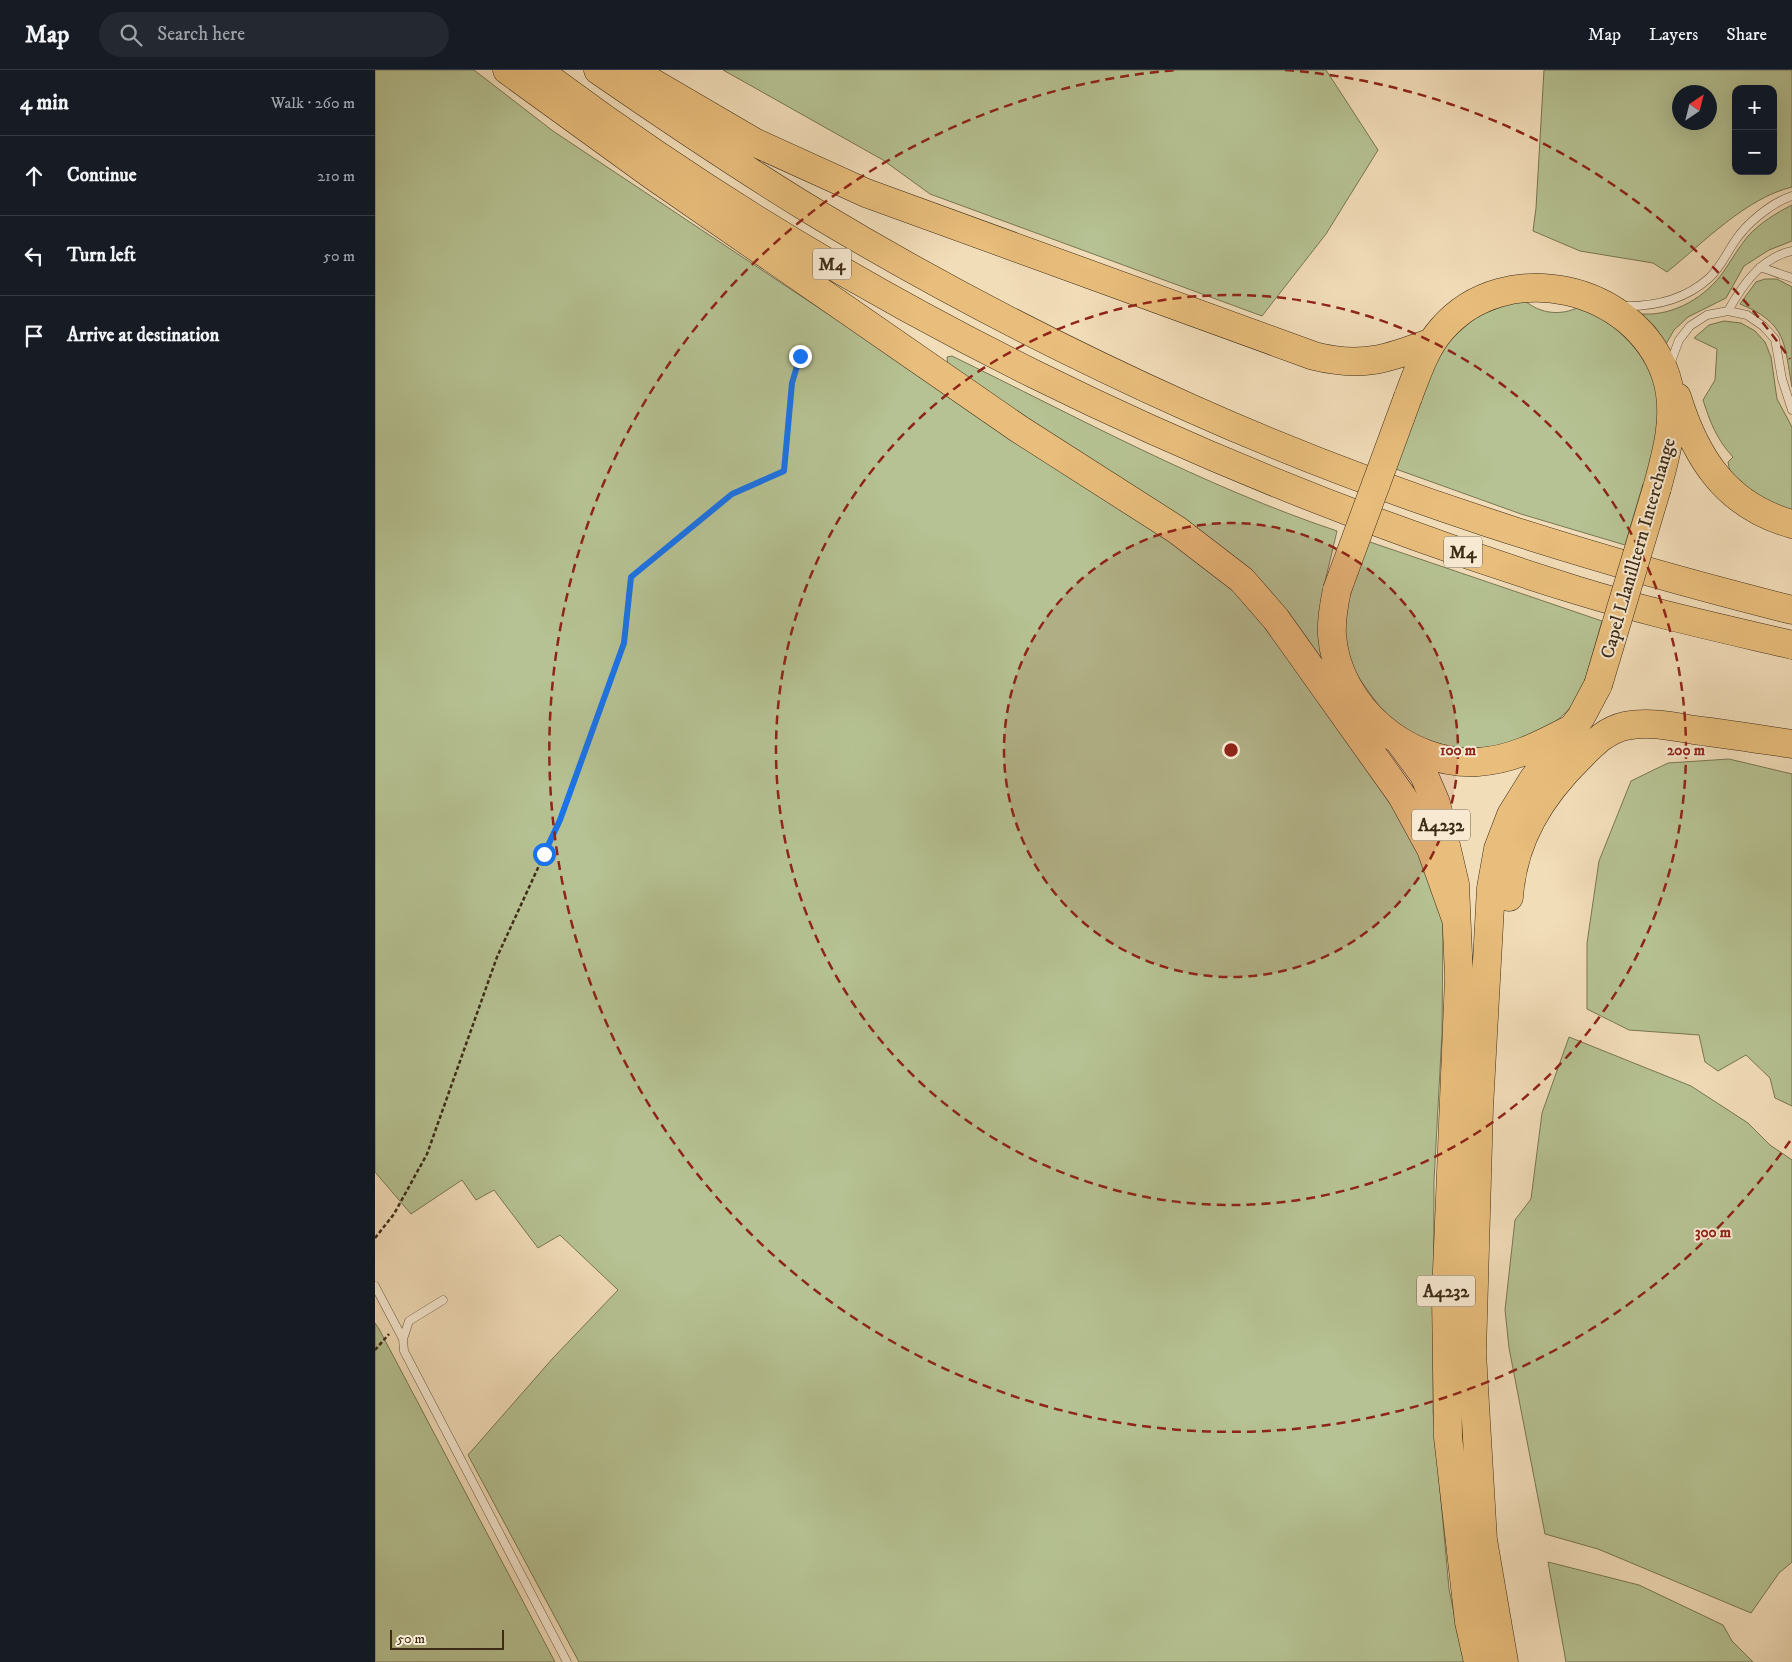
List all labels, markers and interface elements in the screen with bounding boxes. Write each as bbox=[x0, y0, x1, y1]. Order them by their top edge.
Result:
search box bbox=[99, 12, 449, 57]
text: Map bbox=[25, 20, 69, 50]
icon: search bbox=[117, 21, 145, 49]
text: Search here bbox=[157, 23, 245, 46]
text: Map bbox=[1588, 24, 1621, 46]
text: Layers bbox=[1649, 24, 1698, 46]
text: Share bbox=[1726, 24, 1767, 46]
north arrow bbox=[1672, 85, 1717, 130]
map controls bbox=[1732, 85, 1777, 175]
button: + bbox=[1732, 85, 1777, 130]
text: 4 min bbox=[20, 90, 69, 116]
text: Walk · 260 m bbox=[271, 93, 355, 113]
button: − bbox=[1732, 130, 1777, 175]
icon: ahead bbox=[20, 162, 48, 190]
text: Continue bbox=[67, 164, 137, 187]
text: 210 m bbox=[317, 166, 355, 186]
icon: left bbox=[20, 242, 48, 270]
text: Turn left bbox=[67, 244, 136, 267]
text: 50 m bbox=[323, 246, 355, 266]
road number: M4 bbox=[813, 248, 851, 280]
icon: arrive bbox=[20, 322, 48, 350]
text: Arrive at destination bbox=[67, 324, 219, 347]
route end bbox=[789, 345, 812, 368]
street label: Capel Llanilltern Interchange bbox=[1596, 435, 1681, 661]
road number: M4 bbox=[1444, 537, 1482, 568]
centre of rings bbox=[1222, 741, 1240, 759]
text: 100 m bbox=[1440, 741, 1477, 760]
text: 200 m bbox=[1667, 741, 1706, 760]
road number: A4232 bbox=[1412, 810, 1470, 840]
route start bbox=[533, 843, 556, 866]
text: 300 m bbox=[1695, 1223, 1732, 1242]
road number: A4232 bbox=[1417, 1276, 1475, 1306]
scale bar bbox=[390, 1627, 504, 1650]
text: 50 m bbox=[397, 1630, 425, 1648]

